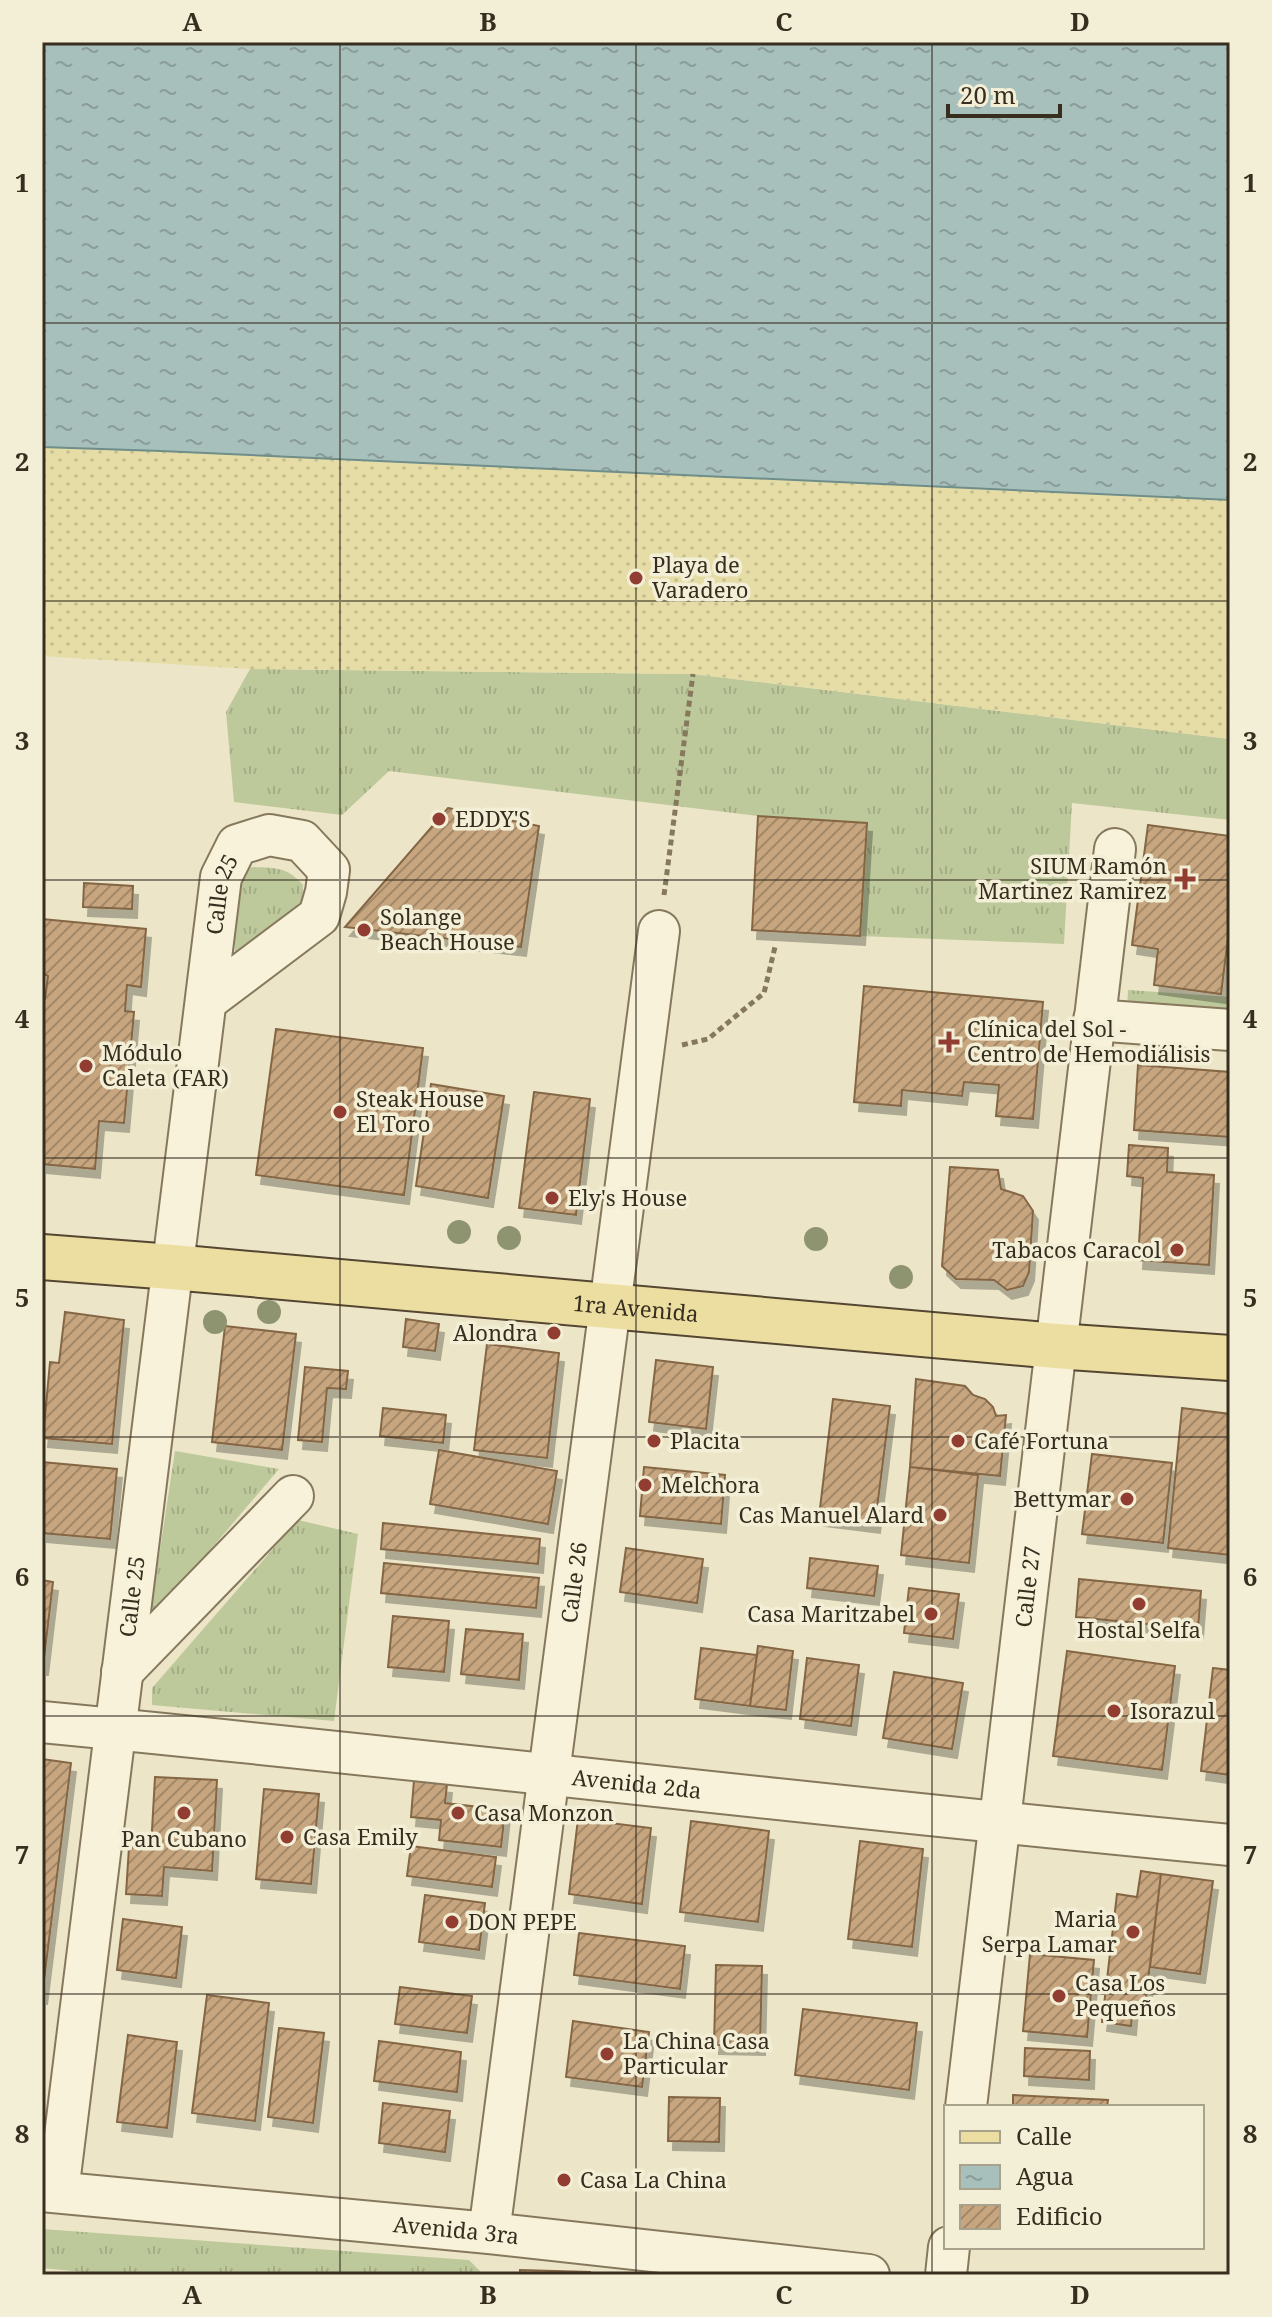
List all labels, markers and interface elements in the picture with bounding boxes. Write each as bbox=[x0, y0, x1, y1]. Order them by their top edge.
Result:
text: A bbox=[182, 3, 202, 39]
text: B bbox=[479, 3, 497, 39]
text: C bbox=[775, 3, 793, 39]
text: D bbox=[1070, 3, 1090, 39]
scale bar bbox=[948, 68, 1060, 118]
text: 20 m bbox=[960, 78, 1016, 111]
text: 1 bbox=[15, 164, 29, 200]
text: 1 bbox=[1243, 164, 1257, 200]
text: 2 bbox=[15, 443, 29, 479]
text: 2 bbox=[1243, 443, 1257, 479]
place label: Playa de Varadero bbox=[652, 549, 749, 604]
marker: Playa de Varadero bbox=[627, 569, 645, 587]
text: 3 bbox=[15, 722, 29, 758]
text: 3 bbox=[1243, 722, 1257, 758]
place label: EDDY'S bbox=[455, 803, 531, 833]
marker: EDDY'S bbox=[430, 810, 448, 828]
street label: Calle 25 bbox=[198, 849, 244, 936]
place label: SIUM Ramón Martinez Ramirez bbox=[978, 850, 1167, 905]
marker: SIUM Ramón Martinez Ramirez bbox=[1174, 868, 1196, 890]
place label: Solange Beach House bbox=[380, 901, 515, 956]
marker: Solange Beach House bbox=[355, 921, 373, 939]
text: 4 bbox=[15, 1000, 30, 1036]
text: 4 bbox=[1243, 1000, 1258, 1036]
place label: Clínica del Sol - Centro de Hemodiálisis bbox=[967, 1013, 1210, 1068]
marker: Clínica del Sol - Centro de Hemodiálisis bbox=[938, 1031, 960, 1053]
place label: Módulo Caleta (FAR) bbox=[102, 1037, 229, 1092]
marker: Módulo Caleta (FAR) bbox=[77, 1057, 95, 1075]
place label: Steak House El Toro bbox=[356, 1083, 484, 1138]
marker: Steak House El Toro bbox=[331, 1103, 349, 1121]
place label: Ely's House bbox=[568, 1182, 687, 1212]
marker: Ely's House bbox=[543, 1189, 561, 1207]
place label: Tabacos Caracol bbox=[992, 1234, 1161, 1264]
marker: Tabacos Caracol bbox=[1168, 1241, 1186, 1259]
text: 5 bbox=[15, 1279, 29, 1315]
text: 5 bbox=[1243, 1279, 1257, 1315]
street label: 1ra Avenida bbox=[572, 1287, 700, 1328]
place label: Alondra bbox=[453, 1317, 538, 1347]
marker: Alondra bbox=[545, 1324, 563, 1342]
place label: Placita bbox=[670, 1425, 741, 1455]
place label: Café Fortuna bbox=[974, 1425, 1109, 1455]
marker: Placita bbox=[645, 1432, 663, 1450]
marker: Café Fortuna bbox=[949, 1432, 967, 1450]
place label: Melchora bbox=[661, 1469, 760, 1499]
marker: Melchora bbox=[636, 1476, 654, 1494]
place label: Bettymar bbox=[1013, 1483, 1112, 1513]
marker: Bettymar bbox=[1118, 1490, 1136, 1508]
place label: Cas Manuel Alard bbox=[738, 1499, 924, 1529]
marker: Cas Manuel Alard bbox=[931, 1506, 949, 1524]
street label: Calle 26 bbox=[553, 1540, 593, 1625]
street label: Calle 27 bbox=[1007, 1544, 1046, 1629]
street label: Calle 25 bbox=[111, 1554, 151, 1639]
text: 6 bbox=[15, 1558, 29, 1594]
text: 6 bbox=[1243, 1558, 1257, 1594]
marker: Hostal Selfa bbox=[1130, 1595, 1148, 1613]
place label: Casa Maritzabel bbox=[747, 1598, 915, 1628]
marker: Casa Maritzabel bbox=[922, 1605, 940, 1623]
place label: Hostal Selfa bbox=[1077, 1614, 1201, 1644]
place label: Isorazul bbox=[1130, 1695, 1215, 1725]
marker: Isorazul bbox=[1105, 1702, 1123, 1720]
street label: Avenida 2da bbox=[571, 1761, 703, 1805]
place label: Casa Monzon bbox=[474, 1797, 614, 1827]
marker: Pan Cubano bbox=[175, 1804, 193, 1822]
marker: Casa Monzon bbox=[449, 1804, 467, 1822]
place label: Casa Emily bbox=[303, 1821, 418, 1851]
place label: Pan Cubano bbox=[121, 1823, 247, 1853]
marker: Casa Emily bbox=[278, 1828, 296, 1846]
text: 7 bbox=[15, 1836, 29, 1872]
text: 7 bbox=[1243, 1836, 1257, 1872]
place label: Maria Serpa Lamar bbox=[982, 1903, 1118, 1958]
place label: DON PEPE bbox=[468, 1906, 577, 1936]
marker: DON PEPE bbox=[443, 1913, 461, 1931]
marker: Maria Serpa Lamar bbox=[1124, 1923, 1142, 1941]
place label: Casa Los Pequeños bbox=[1075, 1967, 1176, 2022]
marker: Casa Los Pequeños bbox=[1050, 1987, 1068, 2005]
place label: La China Casa Particular bbox=[623, 2025, 770, 2080]
marker: La China Casa Particular bbox=[598, 2045, 616, 2063]
legend bbox=[944, 2105, 1204, 2249]
text: 8 bbox=[15, 2115, 29, 2151]
text: 8 bbox=[1243, 2115, 1257, 2151]
text: Calle bbox=[1016, 2119, 1072, 2152]
text: Agua bbox=[1016, 2159, 1074, 2192]
place label: Casa La China bbox=[580, 2164, 727, 2194]
marker: Casa La China bbox=[555, 2171, 573, 2189]
text: Edificio bbox=[1016, 2199, 1103, 2232]
street label: Avenida 3ra bbox=[392, 2208, 521, 2250]
text: A bbox=[182, 2276, 202, 2312]
text: B bbox=[479, 2276, 497, 2312]
text: C bbox=[775, 2276, 793, 2312]
text: D bbox=[1070, 2276, 1090, 2312]

